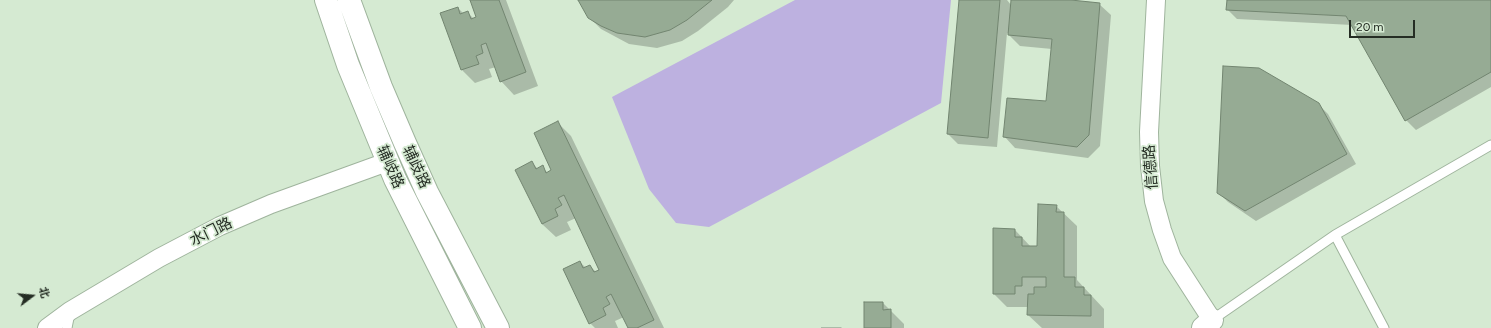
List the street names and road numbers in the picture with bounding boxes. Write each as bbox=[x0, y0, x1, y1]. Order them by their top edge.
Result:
street label: 辅岐路 bbox=[373, 143, 407, 191]
street label: 辅歧路 bbox=[398, 143, 434, 191]
street label: 信德路 bbox=[1140, 144, 1162, 190]
street label: 水门路 bbox=[187, 214, 235, 250]

